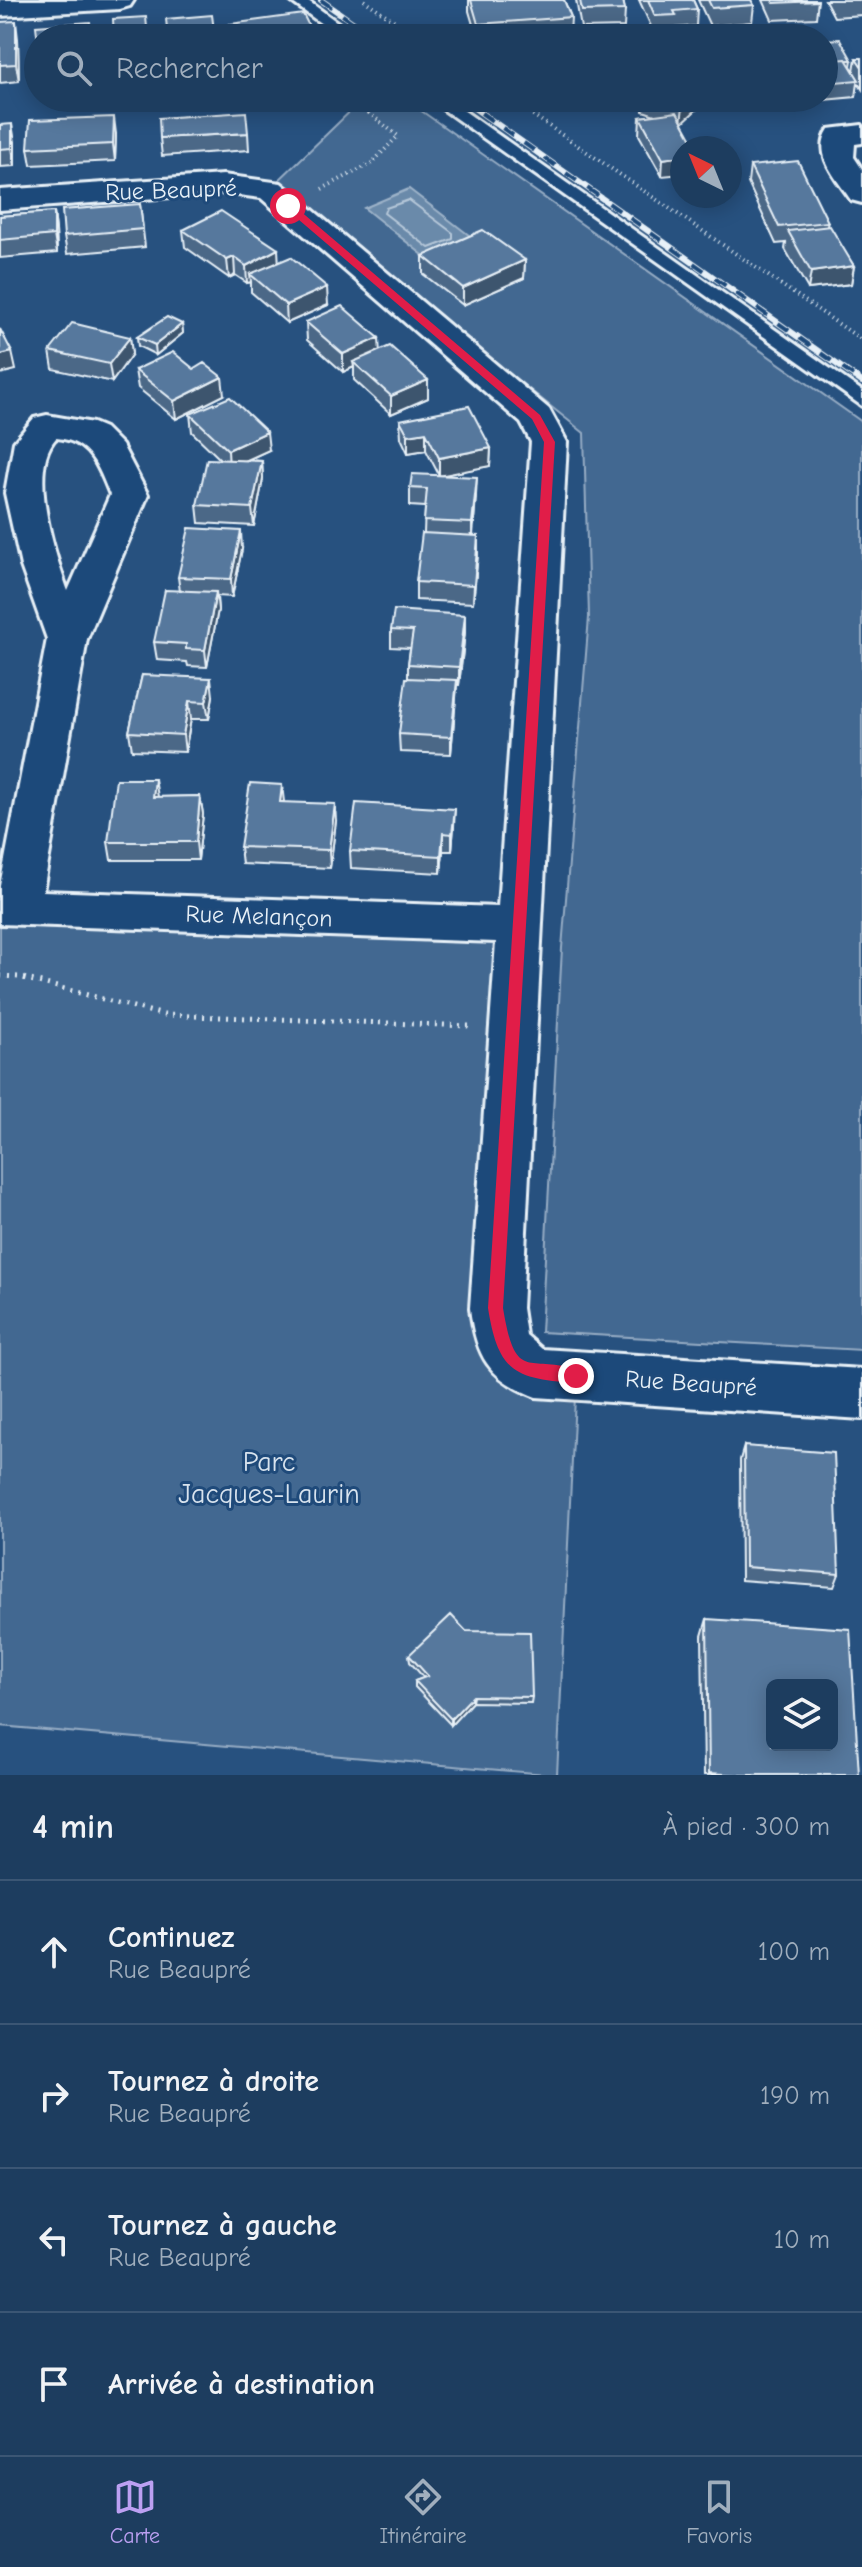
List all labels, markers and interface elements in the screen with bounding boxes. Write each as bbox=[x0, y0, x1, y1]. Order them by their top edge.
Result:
search box bbox=[24, 24, 838, 112]
icon: search bbox=[52, 46, 96, 90]
text: Rechercher bbox=[116, 51, 263, 86]
north arrow bbox=[670, 136, 742, 208]
street label: Rue Beaupré bbox=[105, 174, 237, 206]
route start bbox=[270, 188, 306, 224]
street label: Rue Melançon bbox=[185, 899, 333, 933]
route end bbox=[558, 1358, 594, 1394]
street label: Rue Beaupré bbox=[624, 1364, 758, 1402]
park label: Parc Jacques-Laurin bbox=[178, 1446, 360, 1510]
map controls bbox=[766, 1679, 838, 1751]
button: layers bbox=[766, 1679, 838, 1751]
text: 4 min bbox=[32, 1807, 114, 1847]
text: À pied · 300 m bbox=[663, 1812, 830, 1842]
text: Continuez bbox=[108, 1920, 234, 1955]
icon: ahead bbox=[32, 1930, 76, 1974]
text: 100 m bbox=[758, 1937, 830, 1967]
text: Rue Beaupré bbox=[108, 1955, 251, 1985]
text: Tournez à droite bbox=[108, 2064, 319, 2099]
icon: right bbox=[32, 2074, 76, 2118]
text: 190 m bbox=[760, 2081, 830, 2111]
text: Rue Beaupré bbox=[108, 2099, 251, 2129]
text: Tournez à gauche bbox=[108, 2208, 337, 2243]
icon: left bbox=[32, 2218, 76, 2262]
text: 10 m bbox=[774, 2225, 830, 2255]
text: Rue Beaupré bbox=[108, 2243, 251, 2273]
icon: arrive bbox=[32, 2362, 76, 2406]
text: Arrivée à destination bbox=[108, 2367, 375, 2402]
tab: Carte bbox=[110, 2475, 160, 2549]
tab: Itinéraire bbox=[380, 2475, 467, 2549]
tab: Favoris bbox=[686, 2475, 752, 2549]

